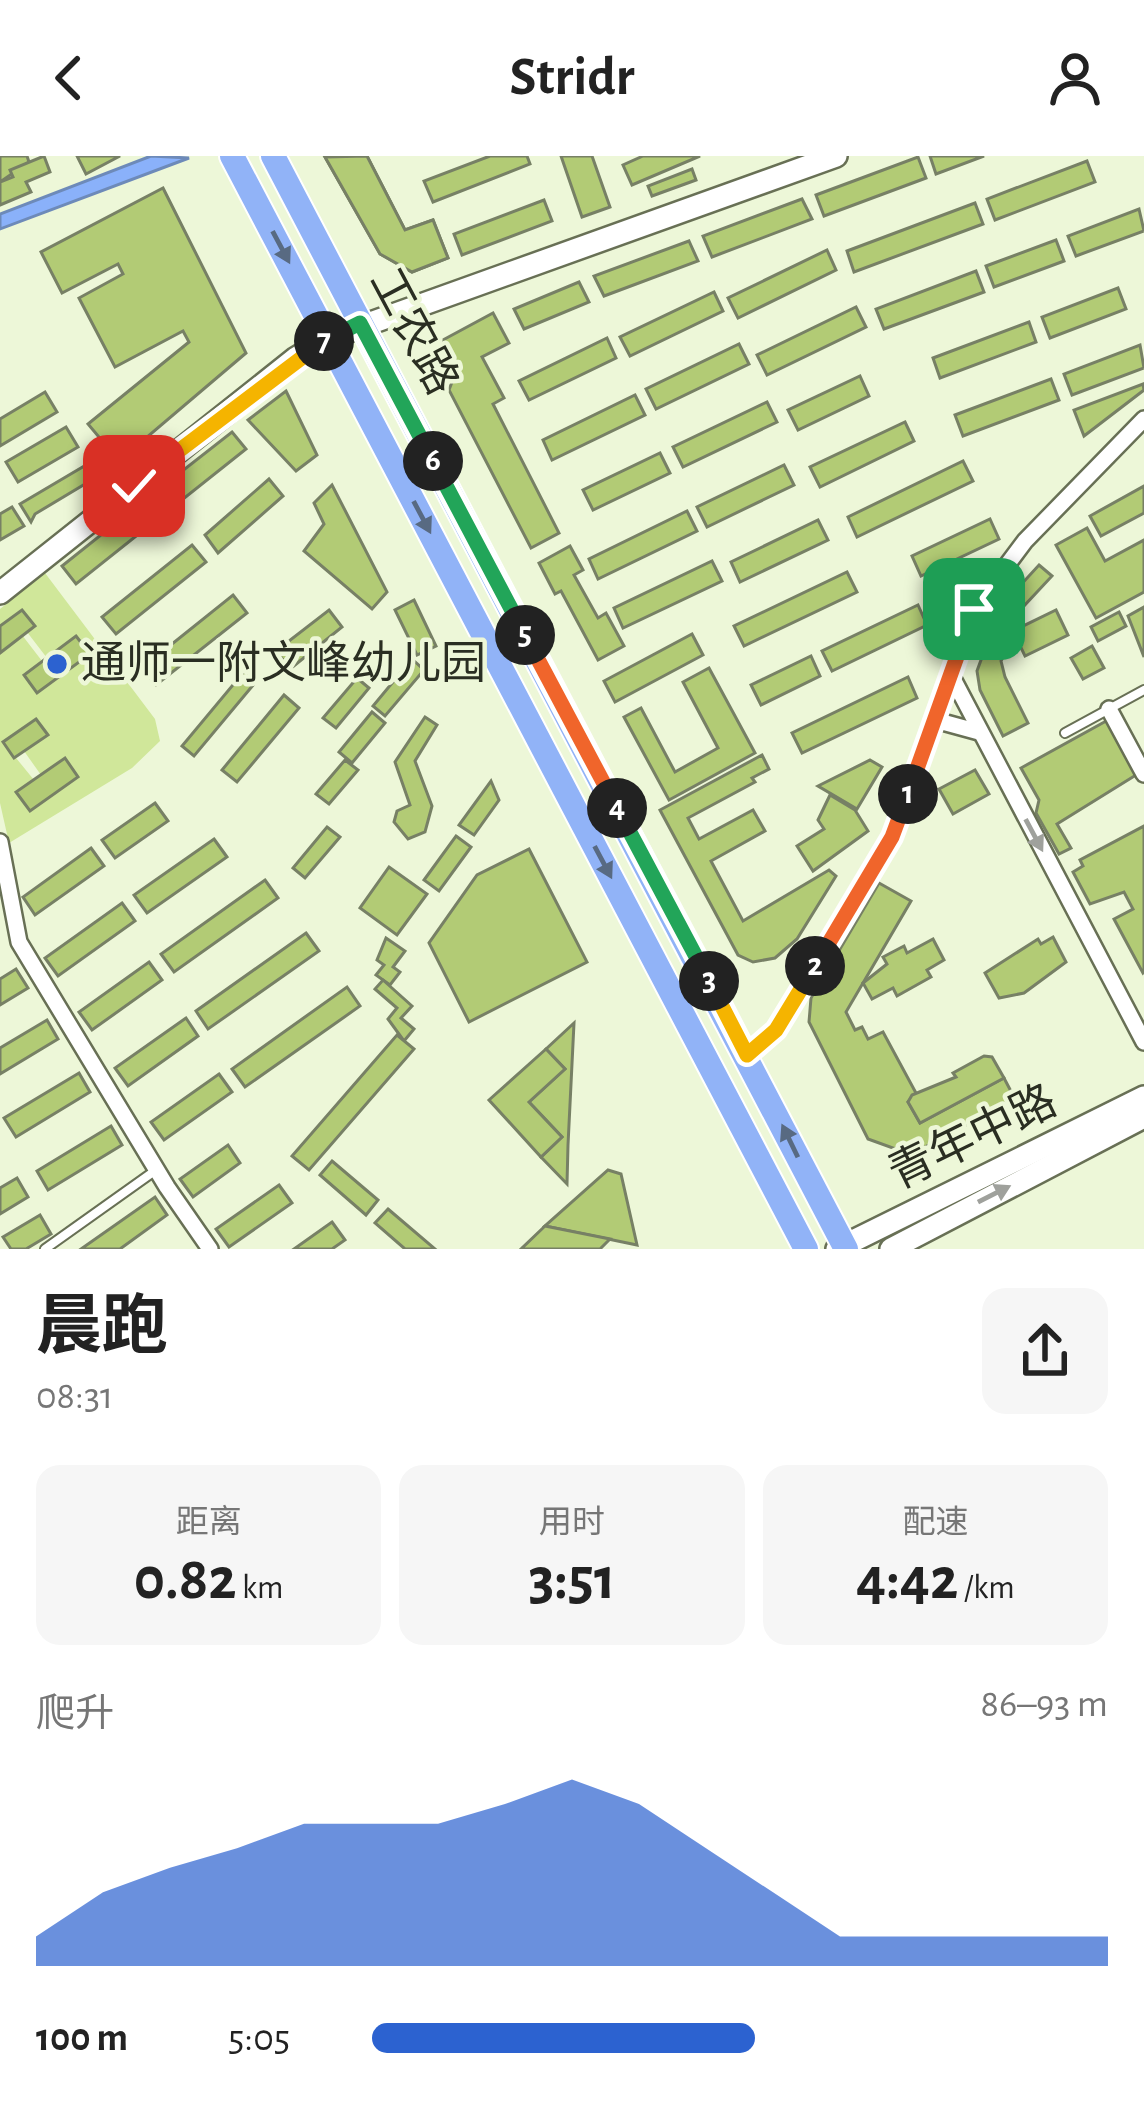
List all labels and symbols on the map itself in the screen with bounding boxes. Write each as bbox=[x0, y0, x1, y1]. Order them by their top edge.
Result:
one-way arrow bbox=[270, 230, 290, 265]
street label: 工农路 bbox=[361, 261, 466, 402]
pin: 7 bbox=[294, 311, 354, 371]
pin: 6 bbox=[403, 431, 463, 491]
pin bbox=[83, 435, 185, 537]
one-way arrow bbox=[411, 499, 432, 534]
pin bbox=[923, 558, 1025, 660]
pin: 5 bbox=[495, 605, 555, 665]
place label: 通师一附文峰幼儿园 bbox=[81, 639, 486, 687]
marker: 通师一附文峰幼儿园 bbox=[44, 651, 70, 677]
pin: 1 bbox=[878, 764, 938, 824]
pin: 4 bbox=[587, 778, 647, 838]
one-way arrow bbox=[1023, 817, 1044, 852]
one-way arrow bbox=[592, 845, 612, 880]
pin: 2 bbox=[785, 936, 845, 996]
pin: 3 bbox=[679, 951, 739, 1011]
street label: 青年中路 bbox=[881, 1077, 1064, 1198]
one-way arrow bbox=[780, 1124, 800, 1159]
one-way arrow bbox=[977, 1185, 1012, 1205]

